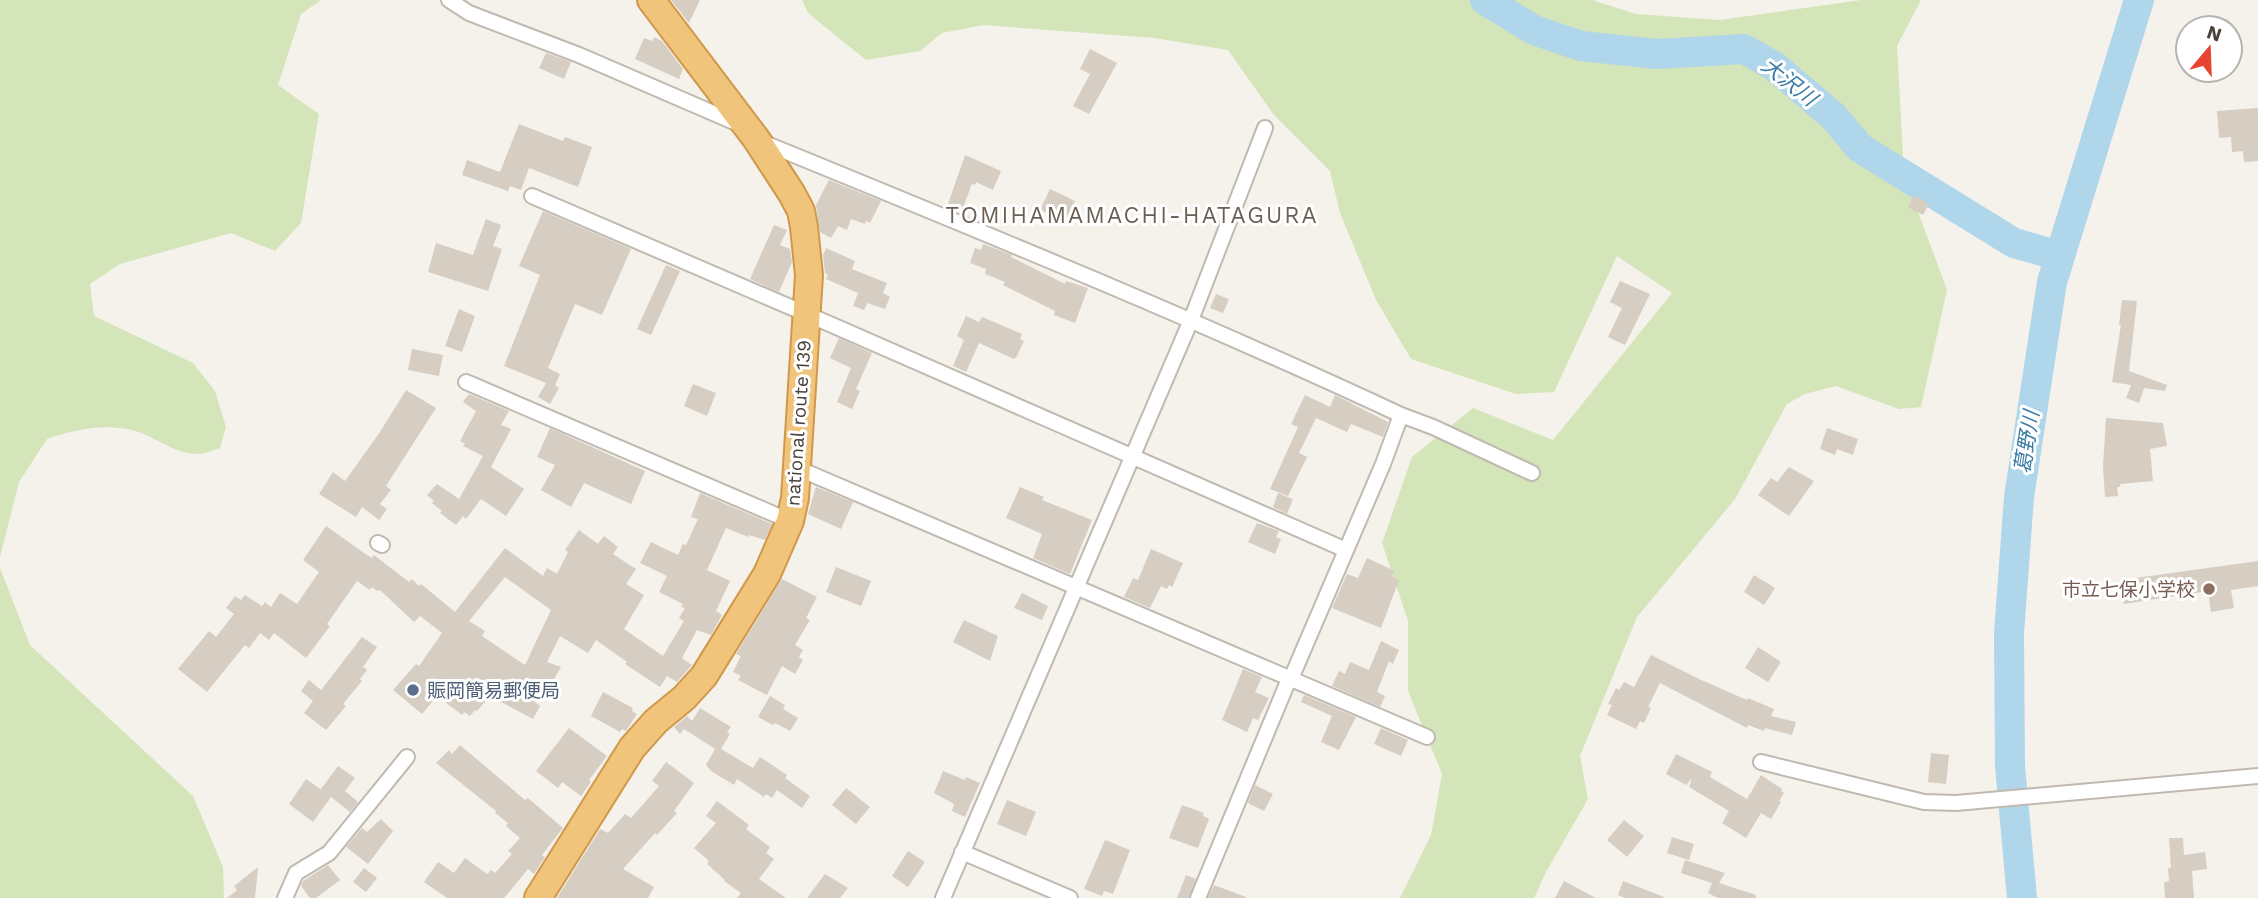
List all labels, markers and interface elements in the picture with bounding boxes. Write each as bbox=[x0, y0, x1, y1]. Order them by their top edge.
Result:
north arrow bbox=[2174, 14, 2244, 84]
text: N bbox=[2204, 20, 2225, 47]
water label: 大沢川 bbox=[1757, 52, 1823, 112]
district label: TOMIHAMAMACHI-HATAGURA bbox=[945, 202, 1319, 229]
street label: national route 139 bbox=[781, 339, 816, 507]
water label: 葛野川 bbox=[2009, 407, 2044, 475]
place label: 市立七保小学校 bbox=[2062, 578, 2195, 601]
marker: 市立七保小学校 bbox=[2201, 581, 2217, 597]
place label: 賑岡簡易郵便局 bbox=[427, 679, 560, 702]
marker: 賑岡簡易郵便局 bbox=[405, 682, 421, 698]

